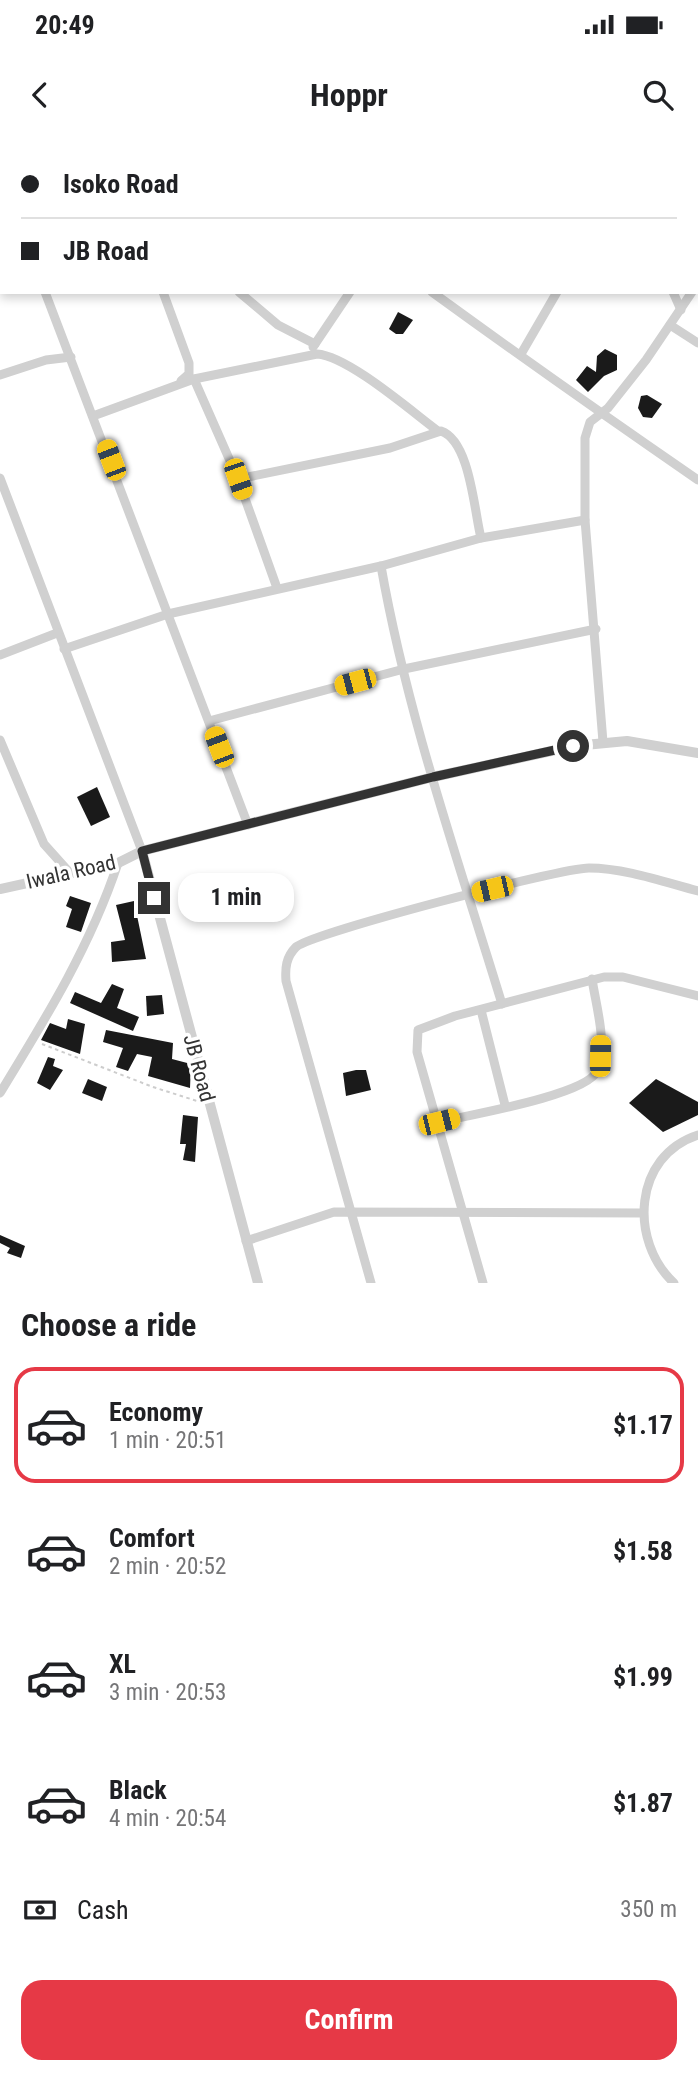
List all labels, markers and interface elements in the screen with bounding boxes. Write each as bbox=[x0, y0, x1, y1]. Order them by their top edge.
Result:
text: 20:49 bbox=[35, 10, 95, 40]
icon: back bbox=[21, 76, 59, 114]
text: Hoppr bbox=[310, 76, 388, 114]
icon: search bbox=[639, 76, 677, 114]
text: Isoko Road bbox=[63, 169, 179, 199]
text: JB Road bbox=[63, 236, 149, 266]
car bbox=[94, 437, 129, 483]
car bbox=[222, 456, 255, 502]
car bbox=[332, 666, 379, 698]
car bbox=[202, 724, 237, 770]
route start bbox=[557, 730, 589, 762]
street label: Iwala Road bbox=[24, 850, 118, 894]
callout: 1 min bbox=[178, 874, 294, 922]
car bbox=[470, 874, 515, 904]
route end bbox=[138, 882, 170, 914]
text: 1 min bbox=[210, 884, 262, 911]
street label: JB Road bbox=[179, 1032, 219, 1104]
car bbox=[590, 1035, 611, 1077]
car bbox=[417, 1107, 462, 1137]
text: Choose a ride bbox=[21, 1306, 196, 1344]
icon: car bbox=[25, 1394, 88, 1457]
text: Economy bbox=[109, 1397, 203, 1427]
text: $1.17 bbox=[613, 1410, 673, 1440]
text: 1 min · 20:51 bbox=[109, 1427, 226, 1454]
icon: car bbox=[25, 1520, 88, 1583]
text: Comfort bbox=[109, 1523, 195, 1553]
text: $1.58 bbox=[613, 1536, 673, 1566]
text: 2 min · 20:52 bbox=[109, 1553, 226, 1580]
icon: car bbox=[25, 1646, 88, 1709]
text: XL bbox=[109, 1649, 136, 1679]
text: $1.99 bbox=[613, 1662, 673, 1692]
text: 3 min · 20:53 bbox=[109, 1679, 226, 1706]
icon: car bbox=[25, 1772, 88, 1835]
text: Black bbox=[109, 1775, 167, 1805]
text: $1.87 bbox=[613, 1788, 673, 1818]
text: 4 min · 20:54 bbox=[109, 1805, 226, 1832]
icon: cash bbox=[21, 1891, 59, 1929]
text: Cash bbox=[77, 1895, 129, 1925]
text: 350 m bbox=[620, 1896, 677, 1923]
button: Confirm bbox=[21, 1980, 677, 2060]

